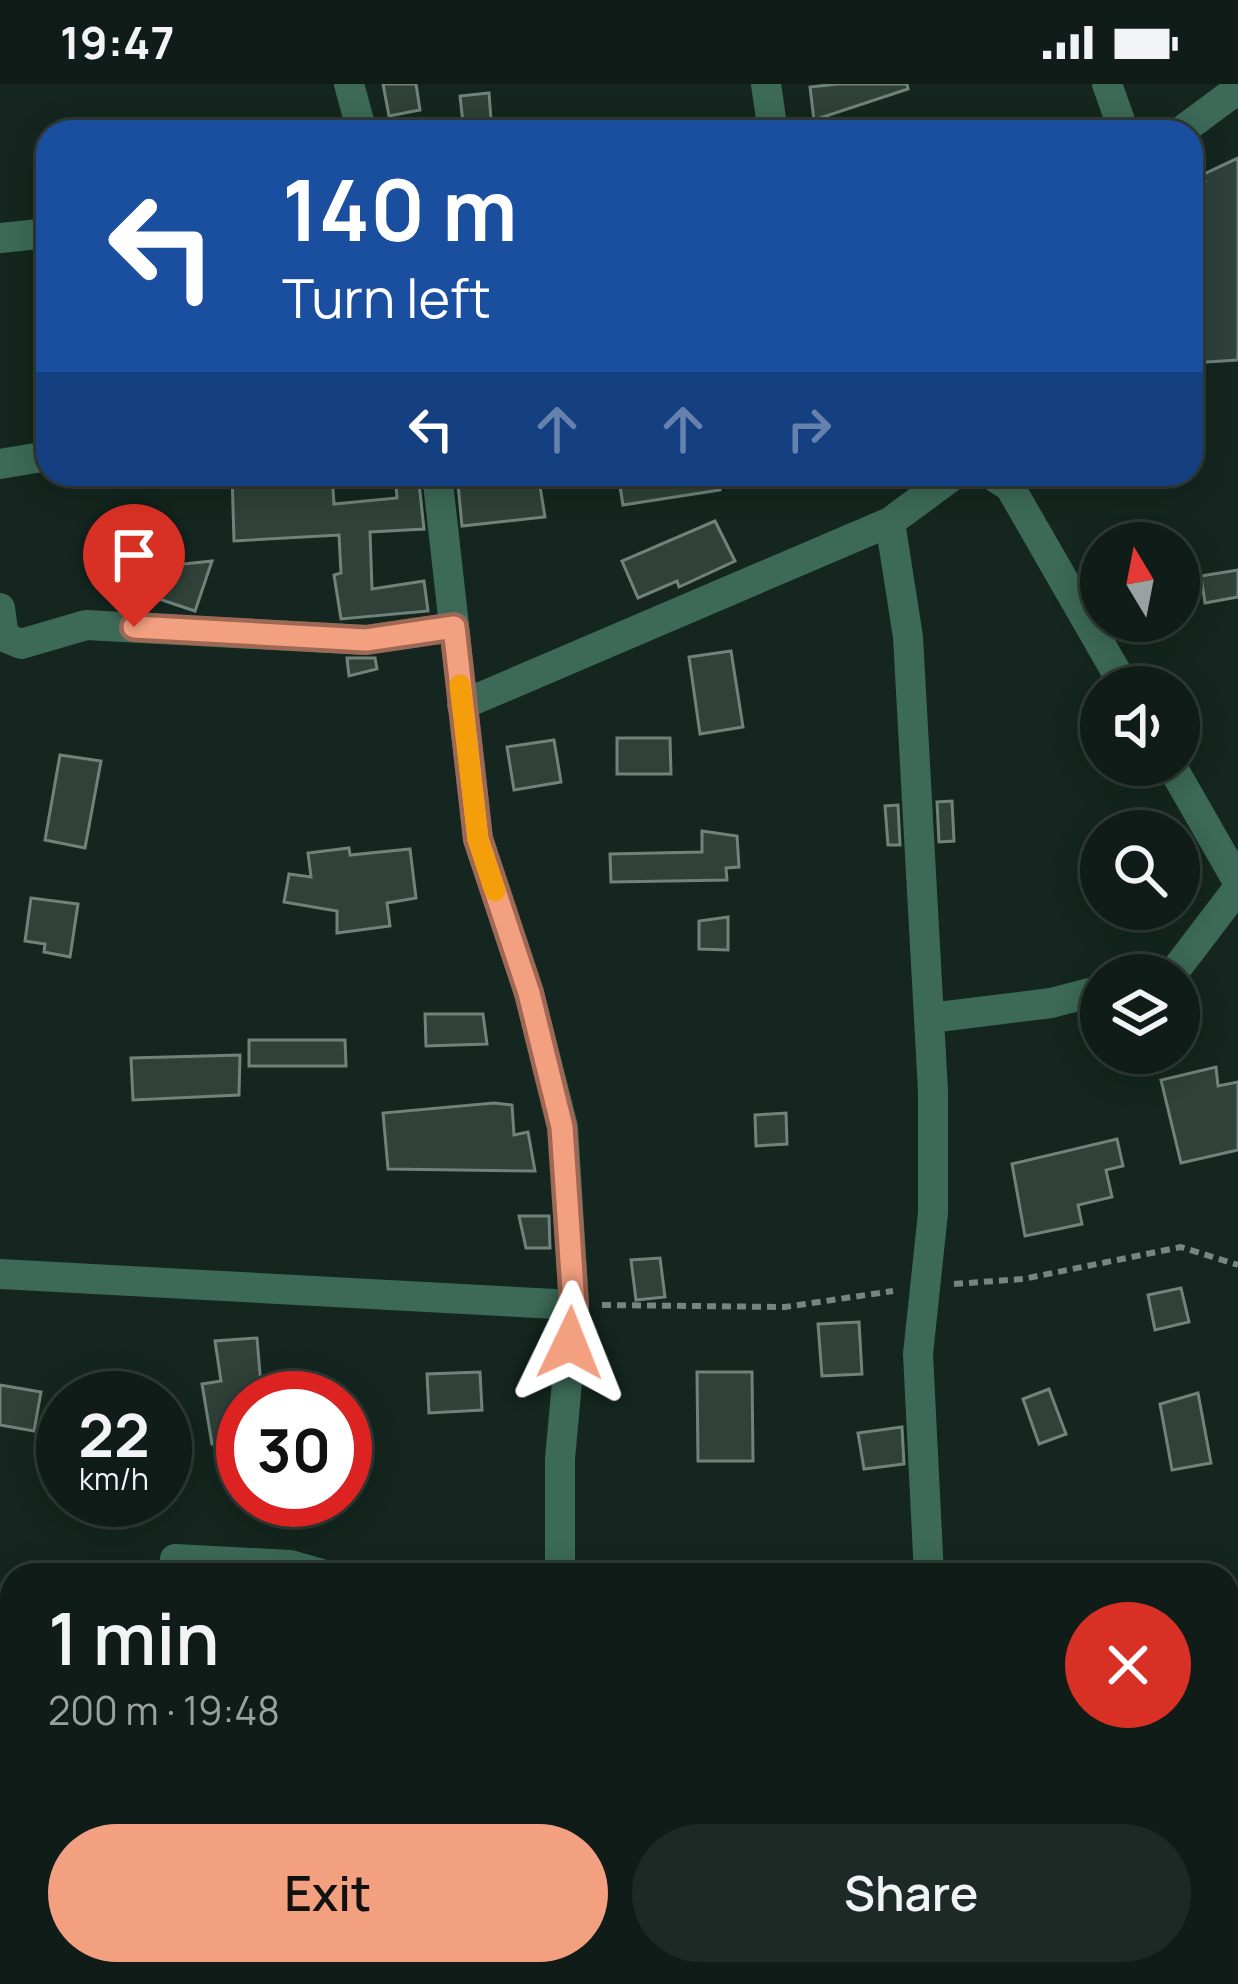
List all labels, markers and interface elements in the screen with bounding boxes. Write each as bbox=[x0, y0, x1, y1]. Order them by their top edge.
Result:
text: 19:47 bbox=[60, 11, 174, 73]
text: 140 m bbox=[282, 151, 518, 266]
icon: left bbox=[84, 168, 240, 324]
text: Turn left bbox=[282, 260, 491, 334]
icon: left bbox=[398, 396, 464, 462]
icon: ahead bbox=[524, 396, 590, 462]
icon: ahead bbox=[650, 396, 716, 462]
icon: right bbox=[776, 396, 842, 462]
pin bbox=[83, 504, 185, 627]
icon: arrive bbox=[101, 522, 167, 588]
north arrow bbox=[1080, 522, 1200, 642]
map controls bbox=[1080, 522, 1200, 1074]
button: sound bbox=[1080, 666, 1200, 786]
button: search bbox=[1080, 810, 1200, 930]
button: layers bbox=[1080, 954, 1200, 1074]
position arrow bbox=[507, 1280, 633, 1406]
speed limit sign: 30 bbox=[216, 1371, 372, 1527]
text: 22 bbox=[78, 1393, 150, 1475]
text: km/h bbox=[79, 1458, 149, 1499]
text: 1 min bbox=[48, 1588, 220, 1687]
button: close bbox=[1065, 1602, 1191, 1728]
text: 200 m · 19:48 bbox=[48, 1683, 280, 1737]
button: Exit bbox=[48, 1824, 608, 1962]
button: Share bbox=[632, 1824, 1191, 1962]

